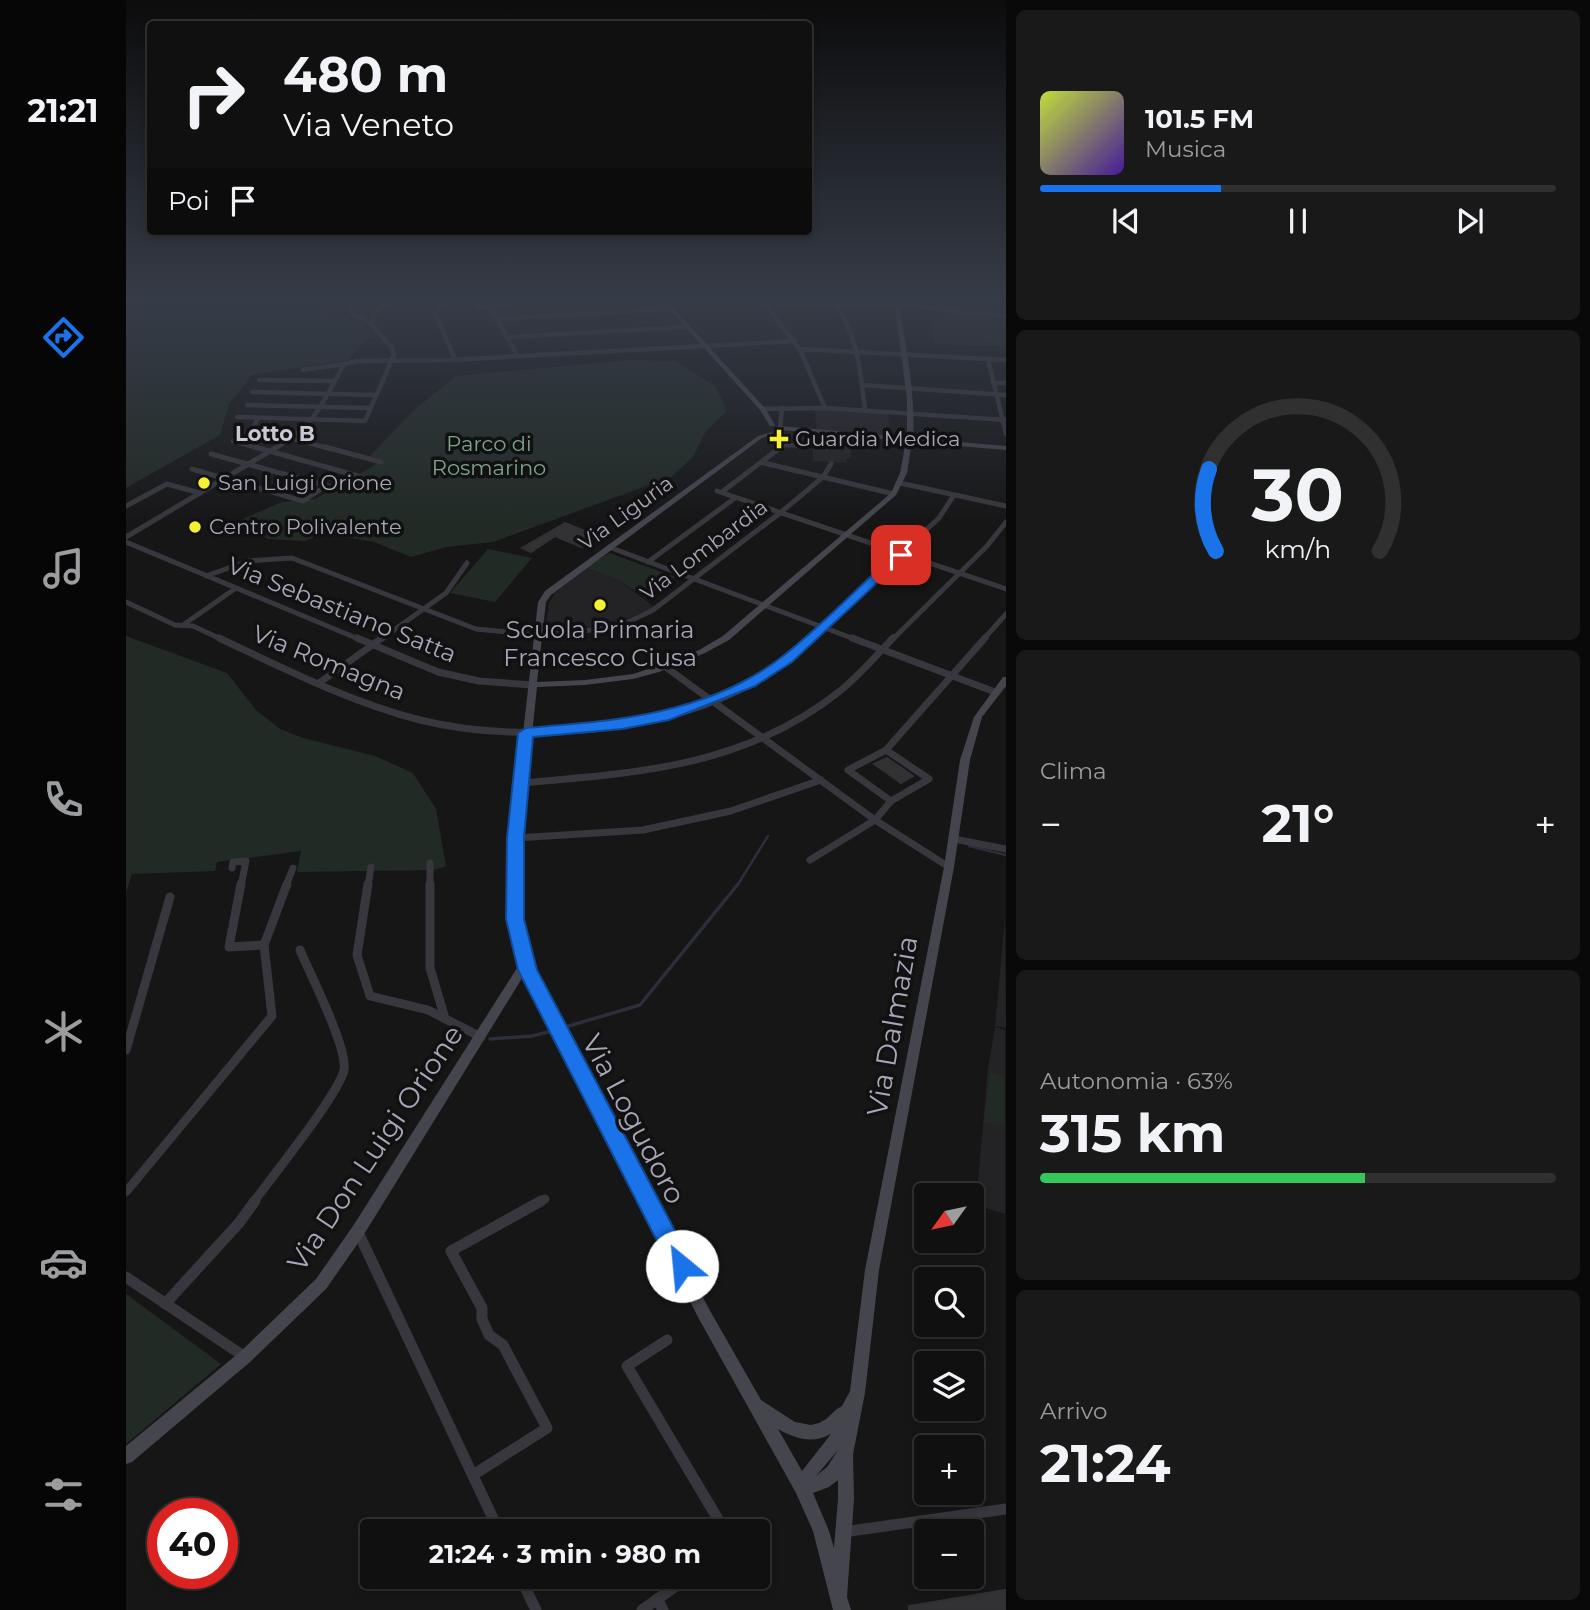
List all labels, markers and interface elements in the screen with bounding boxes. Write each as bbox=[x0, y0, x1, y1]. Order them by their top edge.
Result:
text: 480 m bbox=[283, 45, 448, 104]
icon: right bbox=[168, 49, 259, 140]
text: 21:21 bbox=[27, 91, 99, 130]
text: 101.5 FM bbox=[1145, 103, 1254, 135]
text: Via Veneto bbox=[283, 105, 454, 144]
text: Musica bbox=[1145, 135, 1226, 163]
icon: arrive bbox=[224, 182, 262, 220]
text: Poi bbox=[168, 185, 210, 217]
icon: previous bbox=[1107, 202, 1145, 240]
icon: pause bbox=[1279, 202, 1317, 240]
icon: next bbox=[1451, 202, 1489, 240]
icon: directions bbox=[39, 313, 88, 362]
district label: Lotto B bbox=[235, 421, 315, 446]
place label: Guardia Medica bbox=[795, 426, 961, 451]
marker: Guardia Medica bbox=[769, 429, 789, 449]
park label: Parco di Rosmarino bbox=[432, 431, 546, 480]
text: 30 bbox=[1251, 451, 1344, 539]
place label: San Luigi Orione bbox=[218, 470, 392, 495]
street label: Via Liguria bbox=[574, 470, 678, 555]
marker: San Luigi Orione bbox=[196, 475, 212, 491]
street label: Via Lombardia bbox=[635, 494, 772, 605]
place label: Centro Polivalente bbox=[209, 514, 402, 539]
marker: Centro Polivalente bbox=[187, 519, 203, 535]
pin bbox=[871, 525, 931, 585]
text: km/h bbox=[1265, 534, 1331, 564]
icon: arrive bbox=[882, 536, 920, 574]
icon: music bbox=[39, 544, 88, 593]
street label: Via Sebastiano Satta bbox=[224, 550, 461, 669]
marker: Scuola Primaria Francesco Ciusa bbox=[592, 597, 608, 613]
place label: Scuola Primaria Francesco Ciusa bbox=[503, 615, 697, 672]
street label: Via Romagna bbox=[249, 619, 410, 706]
text: Clima bbox=[1040, 757, 1107, 785]
icon: phone bbox=[39, 775, 88, 824]
text: 21° bbox=[1262, 792, 1334, 855]
text: − bbox=[1040, 801, 1062, 848]
text: + bbox=[1534, 801, 1556, 848]
street label: Via Dalmazia bbox=[859, 933, 925, 1119]
icon: climate bbox=[39, 1007, 88, 1056]
street label: Via Don Luigi Orione bbox=[280, 1018, 470, 1278]
street label: Via Logudoro bbox=[575, 1028, 693, 1210]
text: Autonomia · 63% bbox=[1040, 1067, 1233, 1095]
text: 315 km bbox=[1040, 1102, 1225, 1165]
north arrow bbox=[914, 1183, 984, 1253]
map controls bbox=[914, 1183, 984, 1589]
position arrow bbox=[645, 1229, 719, 1303]
icon: car bbox=[39, 1238, 88, 1287]
button: search bbox=[914, 1267, 984, 1337]
button: layers bbox=[914, 1351, 984, 1421]
text: Arrivo bbox=[1040, 1397, 1107, 1425]
text: 21:24 bbox=[1040, 1432, 1171, 1495]
button: + bbox=[914, 1435, 984, 1505]
icon: filters bbox=[39, 1470, 88, 1519]
speed limit sign: 40 bbox=[147, 1498, 238, 1589]
button: − bbox=[914, 1519, 984, 1589]
text: 21:24 · 3 min · 980 m bbox=[429, 1538, 701, 1570]

